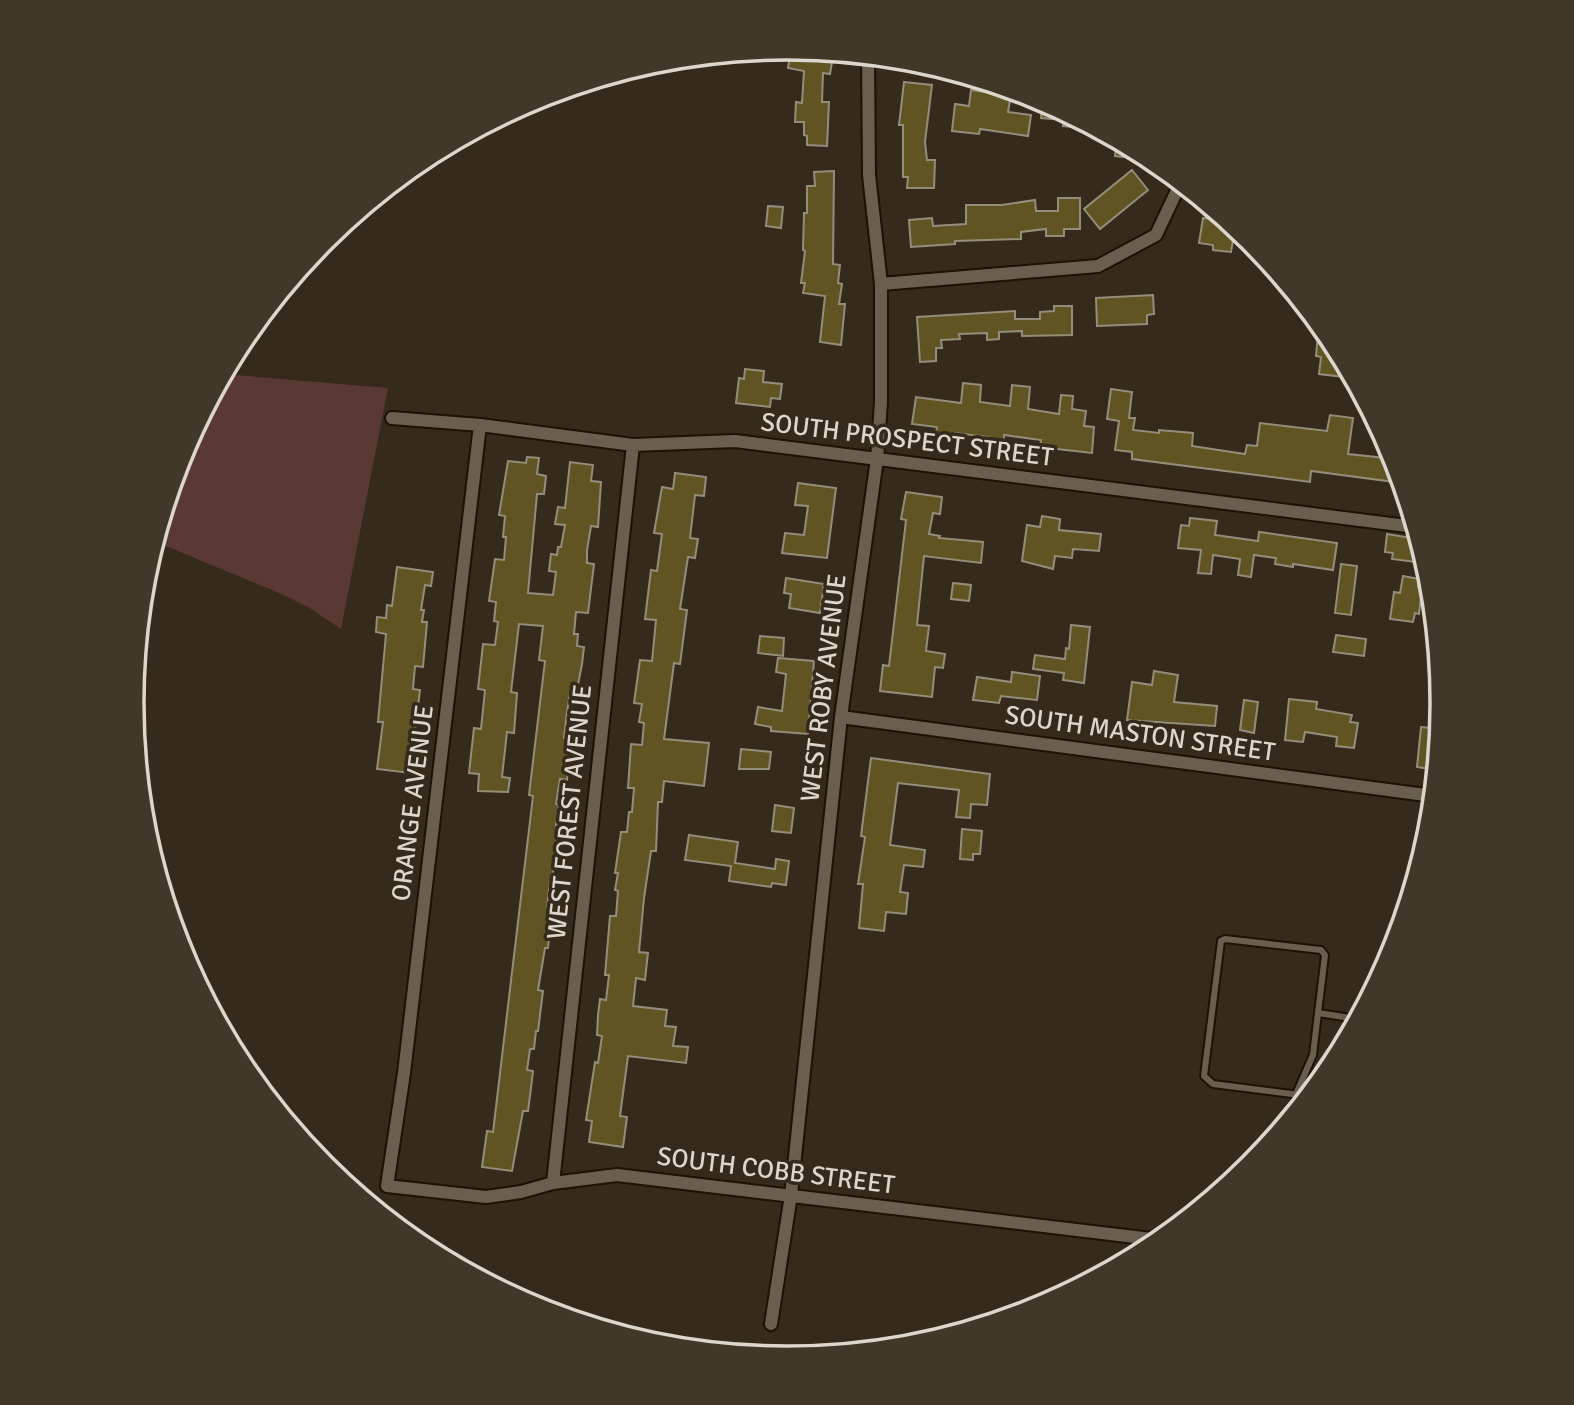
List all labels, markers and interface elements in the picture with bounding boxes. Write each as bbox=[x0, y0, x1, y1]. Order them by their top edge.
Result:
street label: SOUTH PROSPECT STREET bbox=[759, 406, 1055, 474]
street label: WEST ROBY AVENUE bbox=[794, 572, 854, 804]
street label: WEST FOREST AVENUE bbox=[541, 683, 599, 941]
street label: SOUTH MASTON STREET bbox=[1003, 699, 1277, 769]
street label: ORANGE AVENUE bbox=[385, 703, 441, 903]
street label: SOUTH COBB STREET bbox=[655, 1141, 897, 1201]

